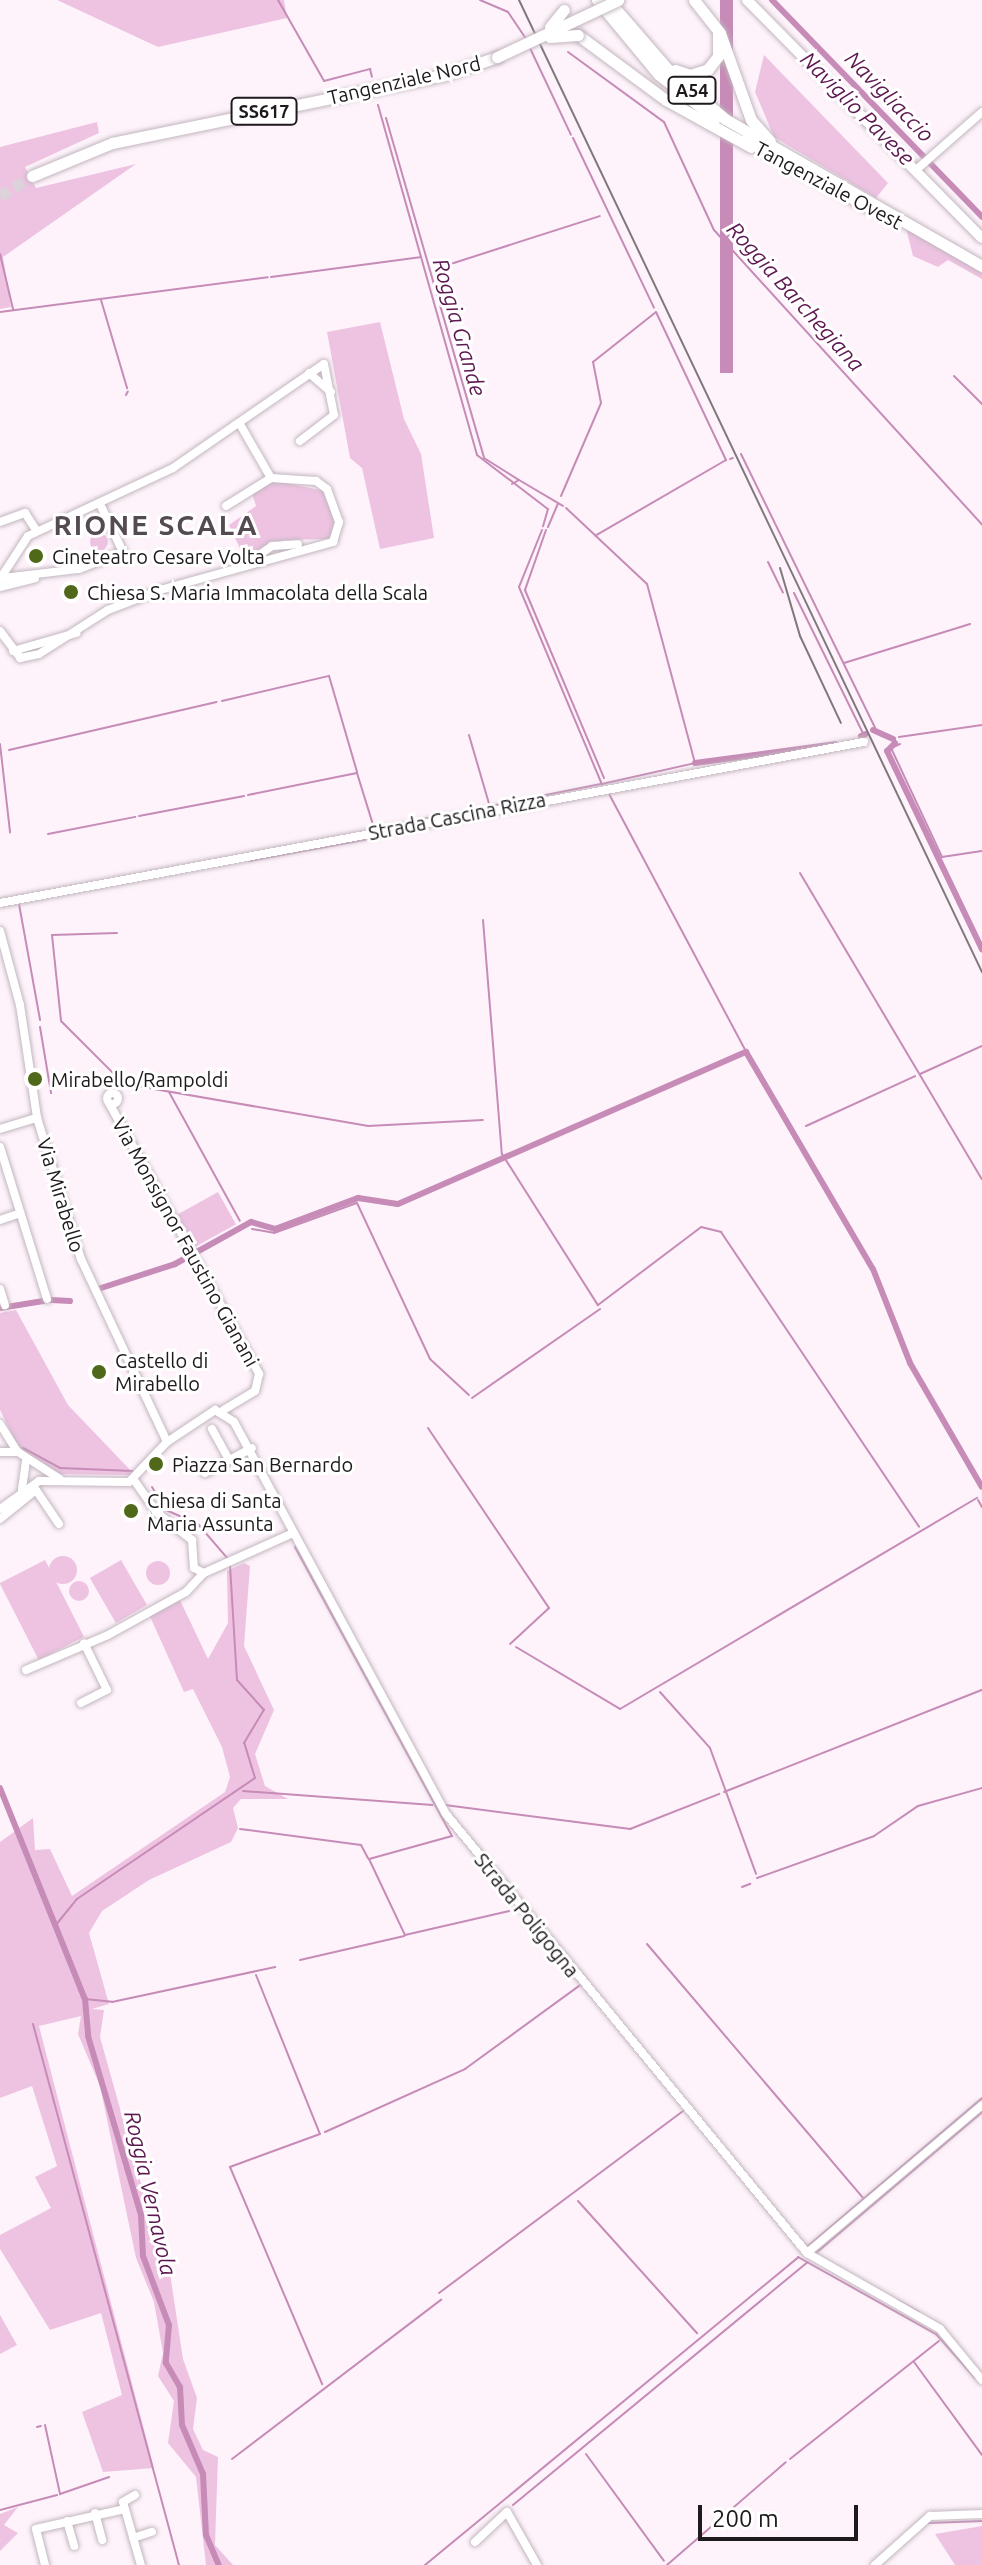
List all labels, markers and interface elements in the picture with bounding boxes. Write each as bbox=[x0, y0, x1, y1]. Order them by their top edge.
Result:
water label: Navigliaccio bbox=[840, 45, 940, 147]
water label: Naviglio Pavese bbox=[796, 46, 920, 170]
street label: Tangenziale Nord bbox=[325, 51, 483, 109]
road number: A54 bbox=[666, 76, 718, 104]
road number: SS617 bbox=[230, 97, 298, 125]
street label: Tangenziale Ovest bbox=[751, 136, 907, 234]
water label: Roggia Barchegiana bbox=[722, 216, 870, 376]
water label: Roggia Grande bbox=[428, 255, 492, 399]
district label: RIONE SCALA bbox=[53, 508, 259, 542]
place label: Cineteatro Cesare Volta bbox=[52, 544, 265, 568]
marker: Cineteatro Cesare Volta bbox=[27, 547, 45, 565]
place label: Chiesa S. Maria Immacolata della Scala bbox=[87, 580, 428, 604]
marker: Chiesa S. Maria Immacolata della Scala bbox=[62, 583, 80, 601]
street label: Strada Cascina Rizza bbox=[366, 787, 548, 845]
place label: Mirabello/Rampoldi bbox=[51, 1067, 228, 1091]
marker: Mirabello/Rampoldi bbox=[26, 1070, 44, 1088]
street label: Via Monsignor Faustino Gianani bbox=[107, 1113, 265, 1371]
street label: Via Mirabello bbox=[32, 1135, 90, 1255]
place label: Castello di Mirabello bbox=[115, 1348, 208, 1395]
marker: Castello di Mirabello bbox=[90, 1363, 108, 1381]
place label: Piazza San Bernardo bbox=[172, 1452, 353, 1476]
marker: Piazza San Bernardo bbox=[147, 1455, 165, 1473]
place label: Chiesa di Santa Maria Assunta bbox=[147, 1488, 282, 1535]
marker: Chiesa di Santa Maria Assunta bbox=[122, 1502, 140, 1520]
street label: Strada Poligogna bbox=[470, 1848, 584, 1982]
water label: Roggia Vernavola bbox=[119, 2108, 183, 2278]
scale bar bbox=[702, 2489, 862, 2539]
text: 200 m bbox=[712, 2505, 779, 2532]

